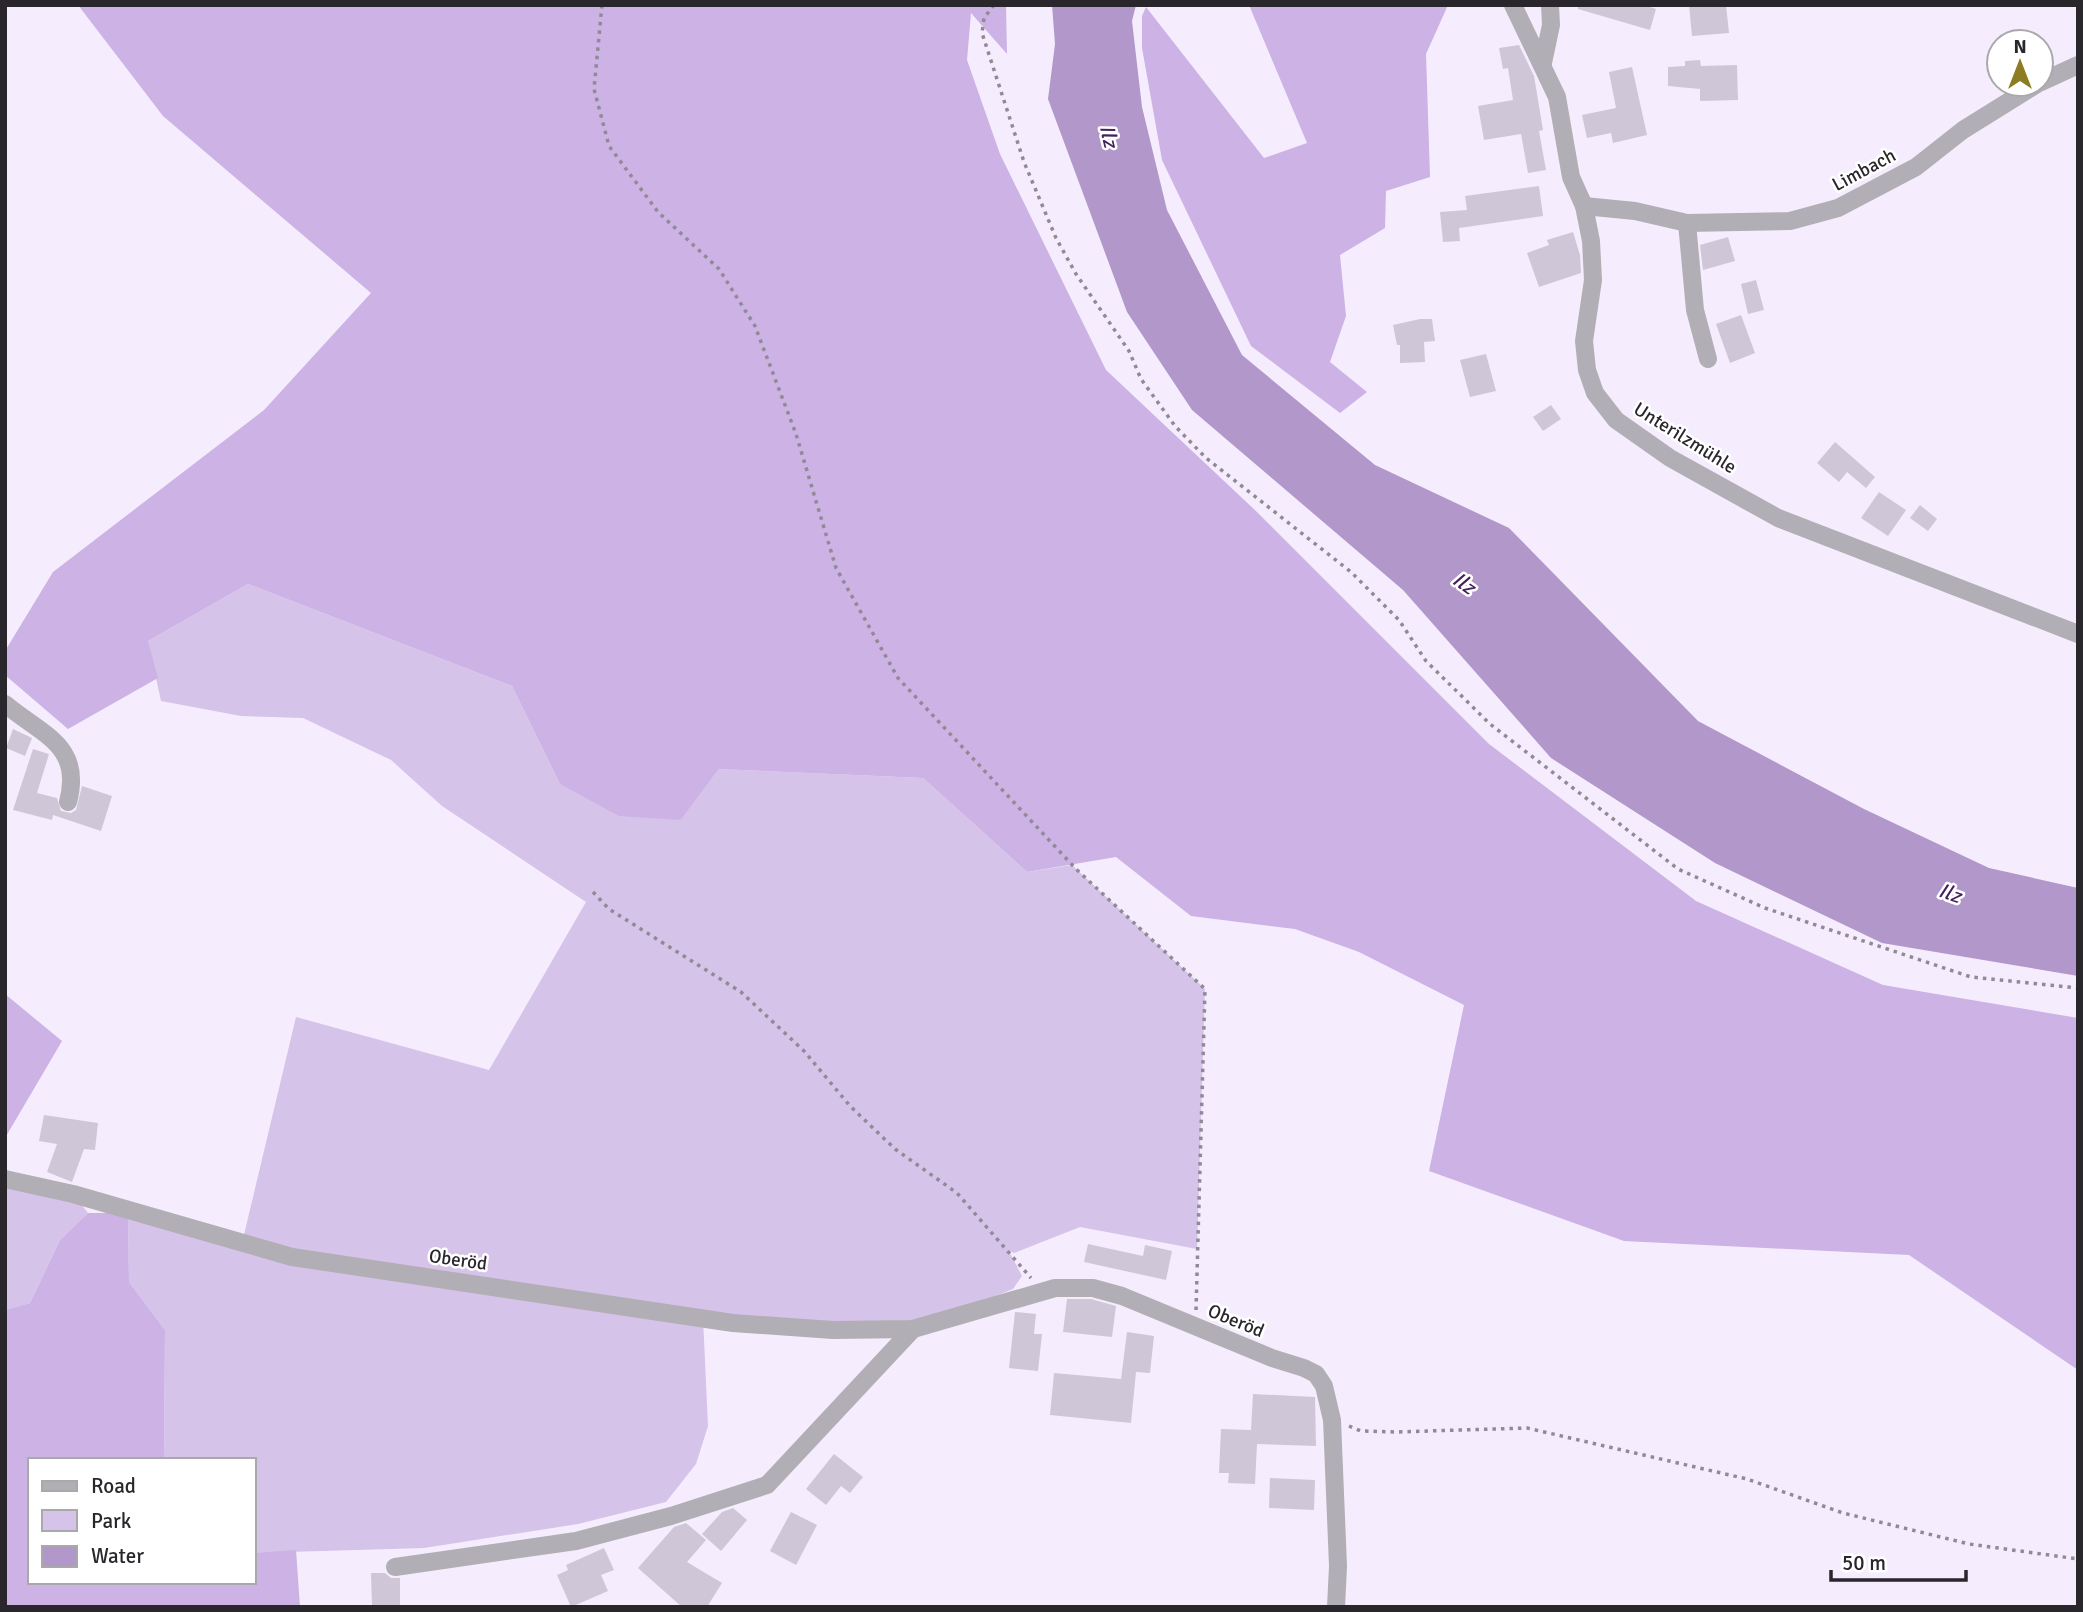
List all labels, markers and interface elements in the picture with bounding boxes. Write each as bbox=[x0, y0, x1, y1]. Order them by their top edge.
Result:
north arrow bbox=[1985, 28, 2055, 98]
text: N bbox=[2013, 35, 2027, 59]
water label: Ilz bbox=[1094, 122, 1125, 151]
street label: Limbach bbox=[1828, 143, 1900, 197]
street label: Unterilzmühle bbox=[1629, 397, 1741, 479]
water label: Ilz bbox=[1448, 566, 1482, 601]
water label: Ilz bbox=[1935, 877, 1966, 909]
street label: Oberöd bbox=[427, 1244, 489, 1276]
street label: Oberöd bbox=[1204, 1299, 1268, 1343]
legend bbox=[28, 1458, 256, 1584]
text: Road bbox=[91, 1473, 136, 1499]
text: Park bbox=[91, 1508, 132, 1534]
scale bar bbox=[1831, 1538, 1966, 1582]
text: Water bbox=[91, 1543, 144, 1569]
text: 50 m bbox=[1842, 1550, 1886, 1576]

